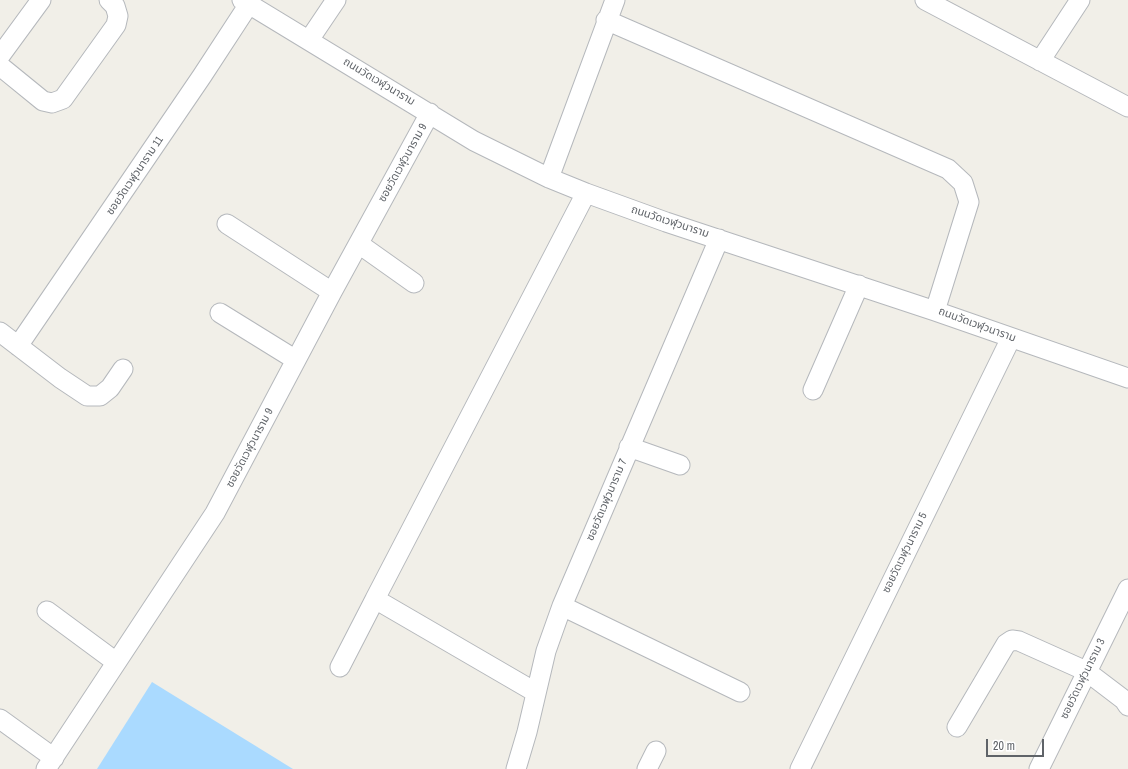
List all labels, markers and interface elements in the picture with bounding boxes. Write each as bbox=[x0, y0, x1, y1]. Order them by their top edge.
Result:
street label: ถนนวัดเวฬุวนาราม bbox=[341, 55, 417, 109]
street label: ซอยวัดเวฬุวนาราม 9 bbox=[376, 121, 430, 205]
street label: ซอยวัดเวฬุวนาราม 11 bbox=[104, 134, 166, 218]
street label: ถนนวัดเวฬุวนาราม bbox=[629, 203, 711, 241]
street label: ถนนวัดเวฬุวนาราม bbox=[936, 305, 1018, 345]
street label: ซอยวัดเวฬุวนาราม 9 bbox=[224, 406, 276, 490]
street label: ซอยวัดเวฬุวนาราม 7 bbox=[584, 457, 630, 543]
street label: ซอยวัดเวฬุวนาราม 5 bbox=[880, 511, 930, 595]
street label: ซอยวัดเวฬุวนาราม 3 bbox=[1058, 637, 1108, 721]
scale bar bbox=[988, 731, 1046, 757]
text: 20 m bbox=[993, 738, 1015, 754]

